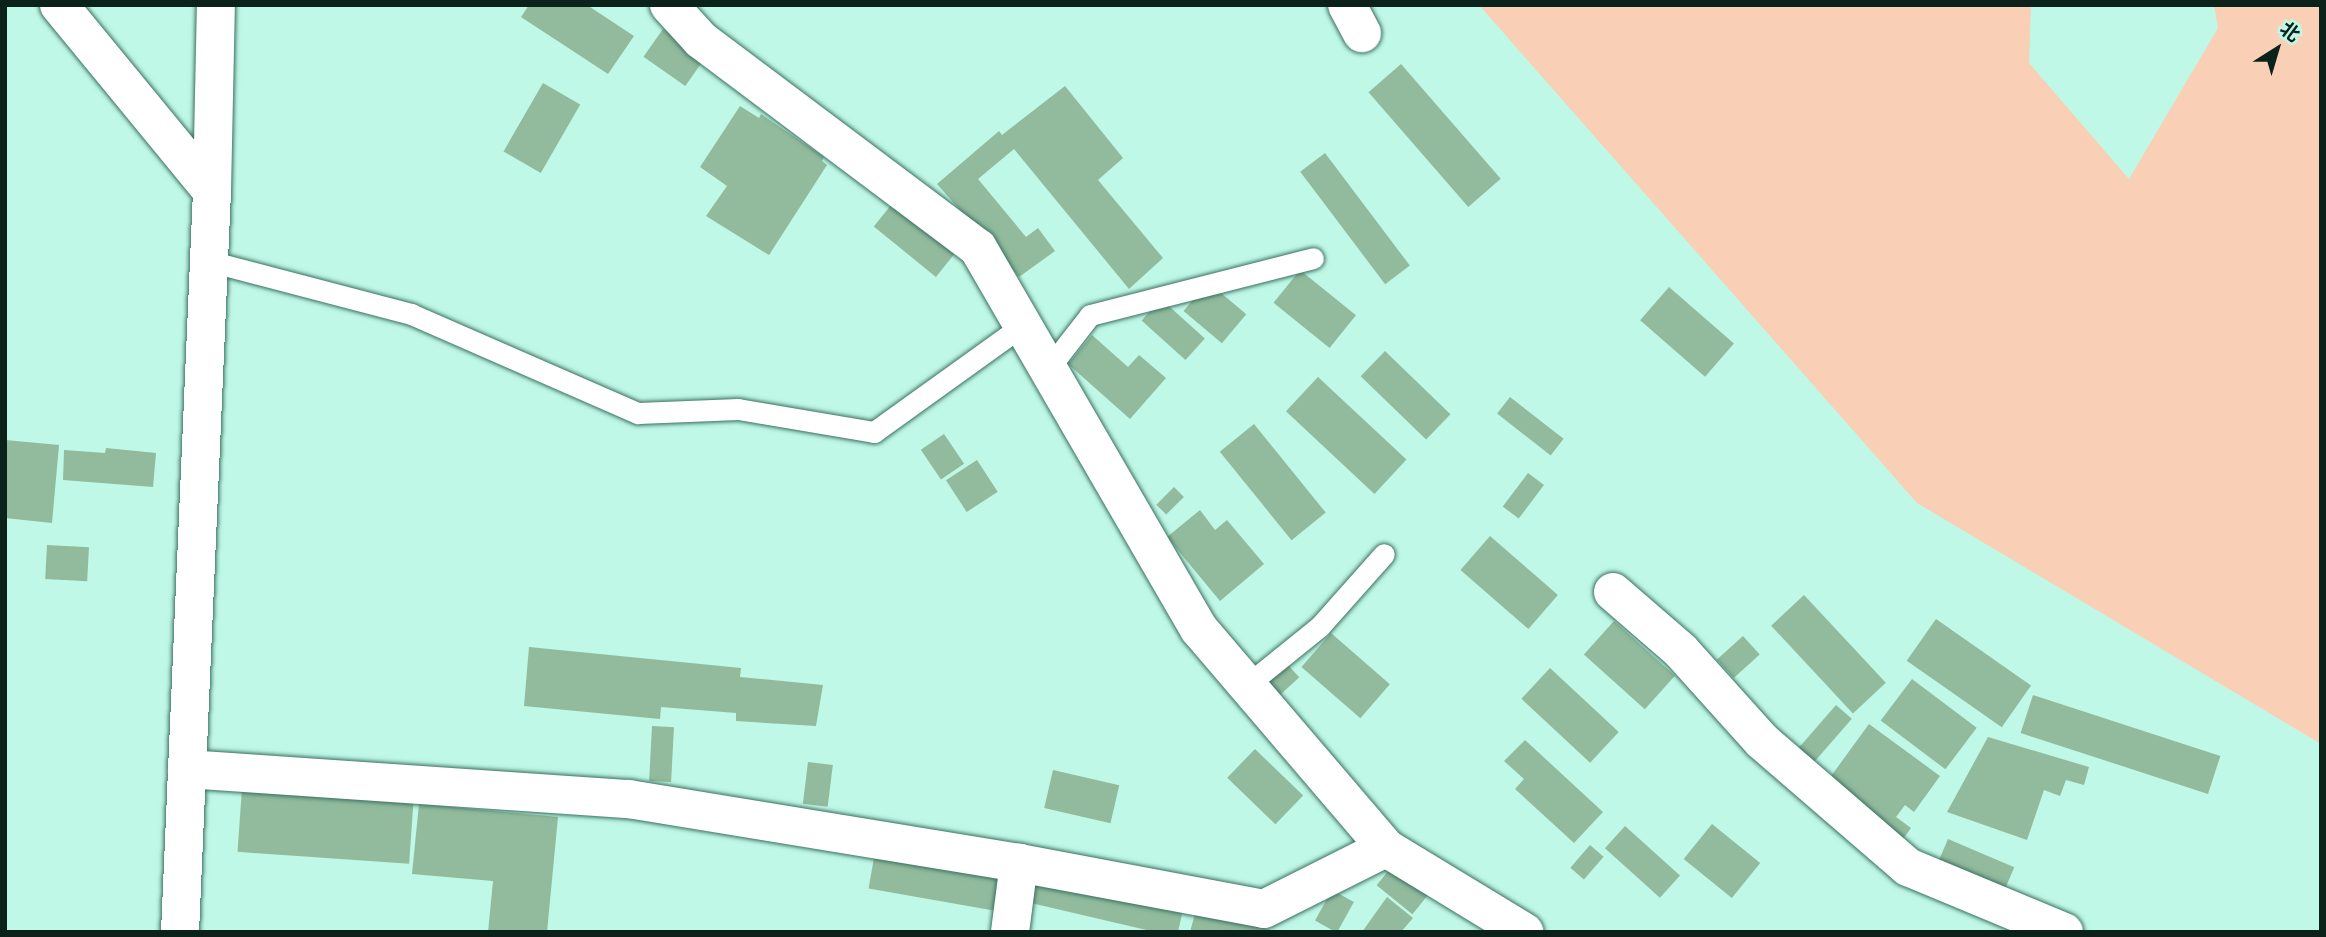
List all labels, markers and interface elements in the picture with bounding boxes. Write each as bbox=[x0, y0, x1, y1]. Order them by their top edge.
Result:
north arrow bbox=[2242, 14, 2312, 84]
text: 北 bbox=[2275, 17, 2304, 47]

